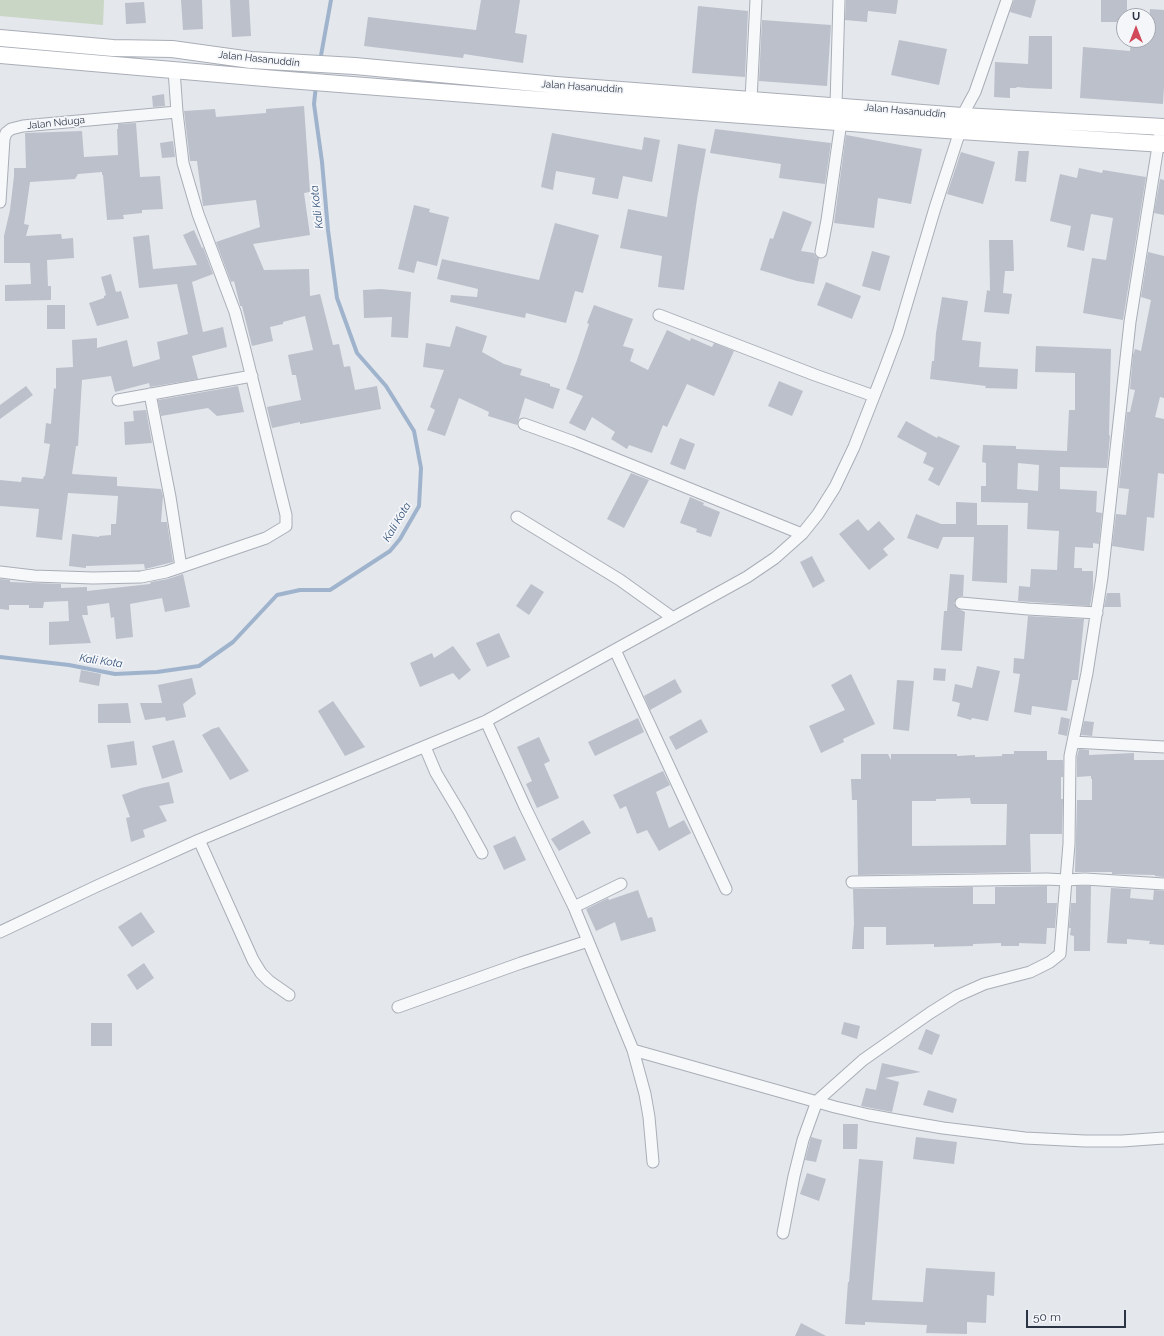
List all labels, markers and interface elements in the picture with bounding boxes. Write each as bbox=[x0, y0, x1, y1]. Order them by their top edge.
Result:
north arrow bbox=[1116, 8, 1156, 48]
text: U bbox=[1132, 10, 1140, 23]
street label: Jalan Hasanuddin bbox=[218, 49, 300, 69]
street label: Jalan Hasanuddin bbox=[541, 78, 623, 96]
street label: Jalan Hasanuddin bbox=[864, 101, 946, 121]
street label: Jalan Nduga bbox=[26, 114, 86, 132]
water label: Kali Kota bbox=[308, 185, 326, 229]
water label: Kali Kota bbox=[380, 500, 414, 544]
water label: Kali Kota bbox=[79, 651, 123, 671]
scale bar bbox=[1028, 1302, 1128, 1328]
text: 50 m bbox=[1033, 1310, 1061, 1324]

